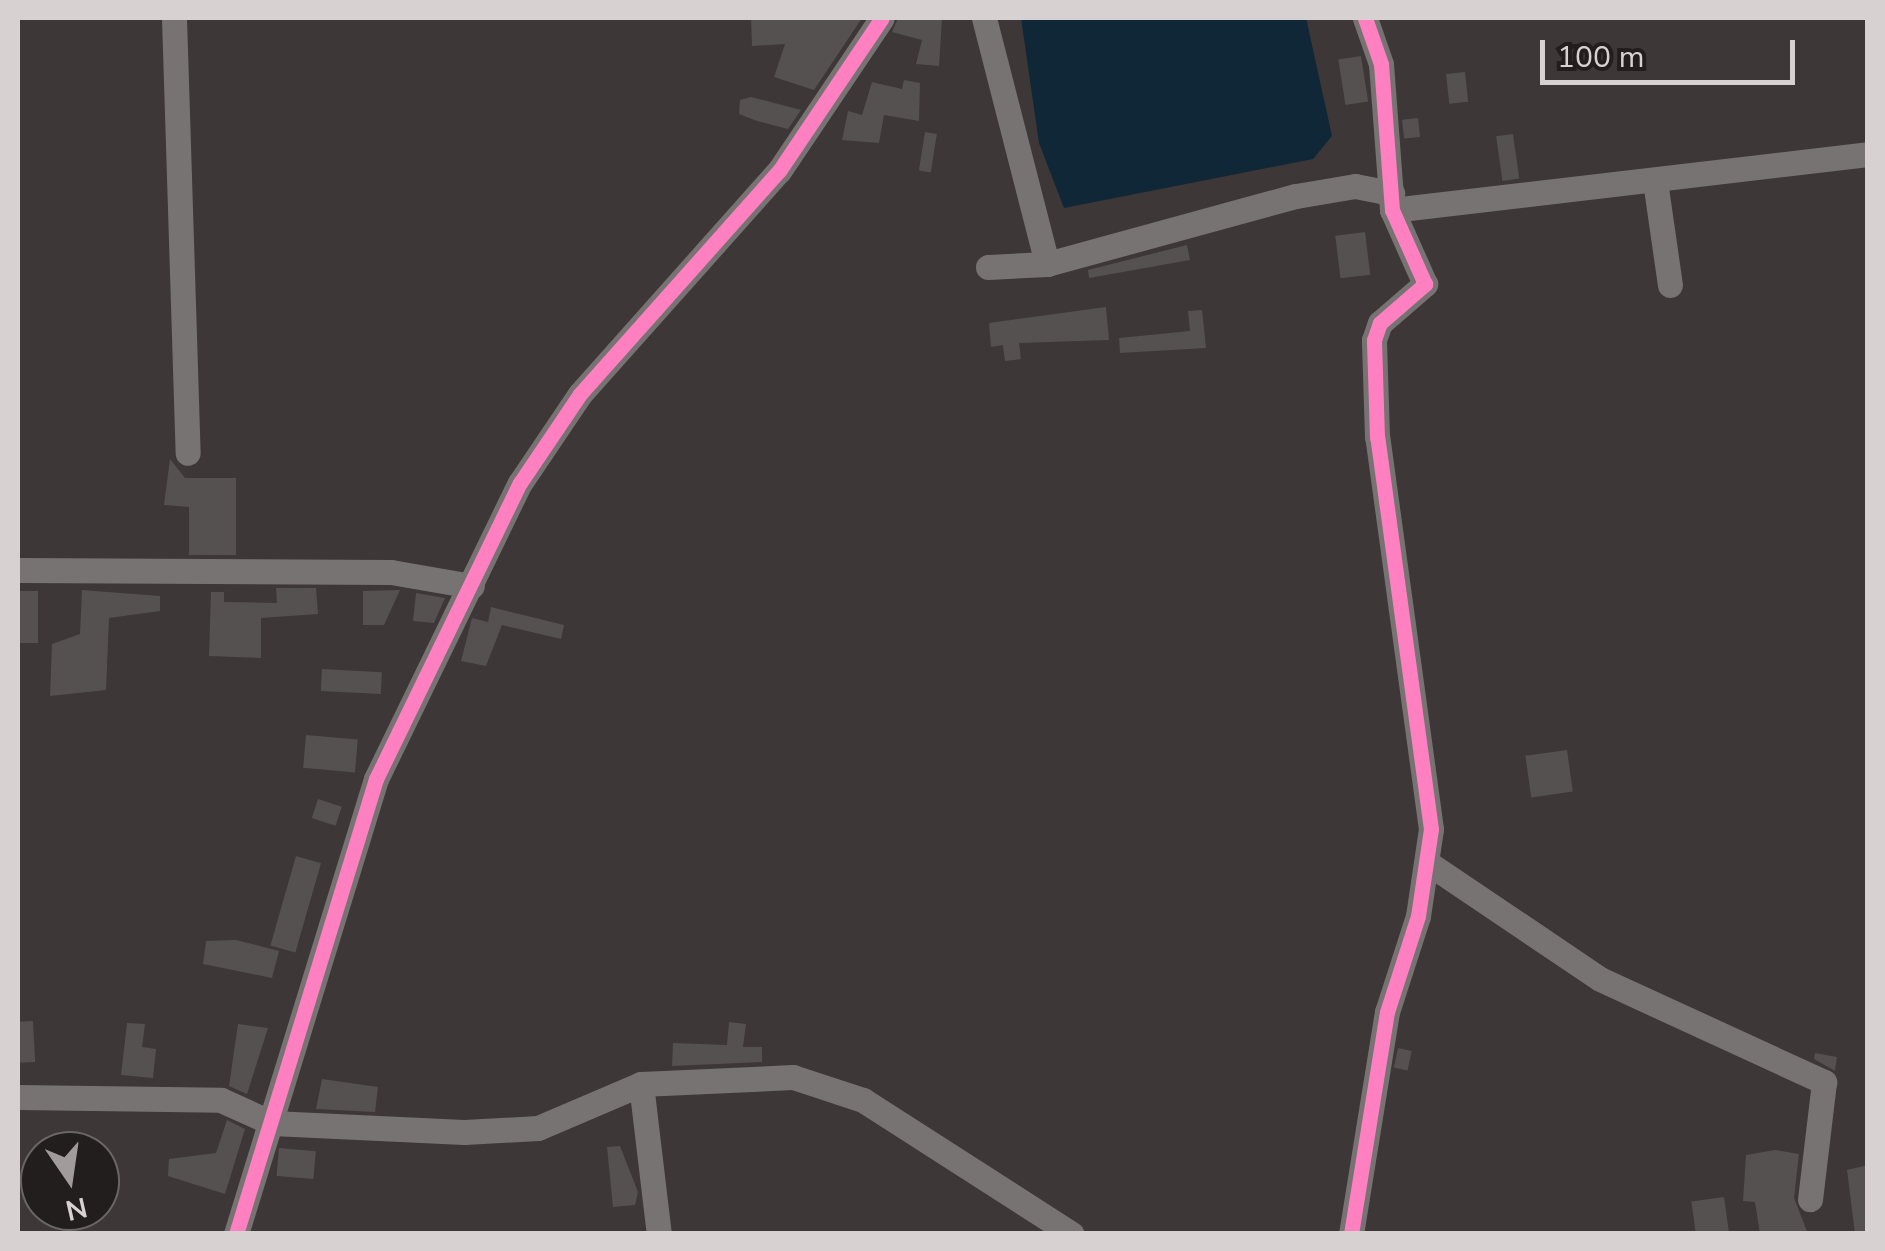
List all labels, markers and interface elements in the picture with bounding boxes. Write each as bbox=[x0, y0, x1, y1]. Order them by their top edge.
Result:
scale bar bbox=[1545, 20, 1800, 82]
text: 100 m bbox=[1557, 37, 1644, 78]
north arrow bbox=[20, 1131, 120, 1231]
text: N bbox=[62, 1187, 91, 1229]

